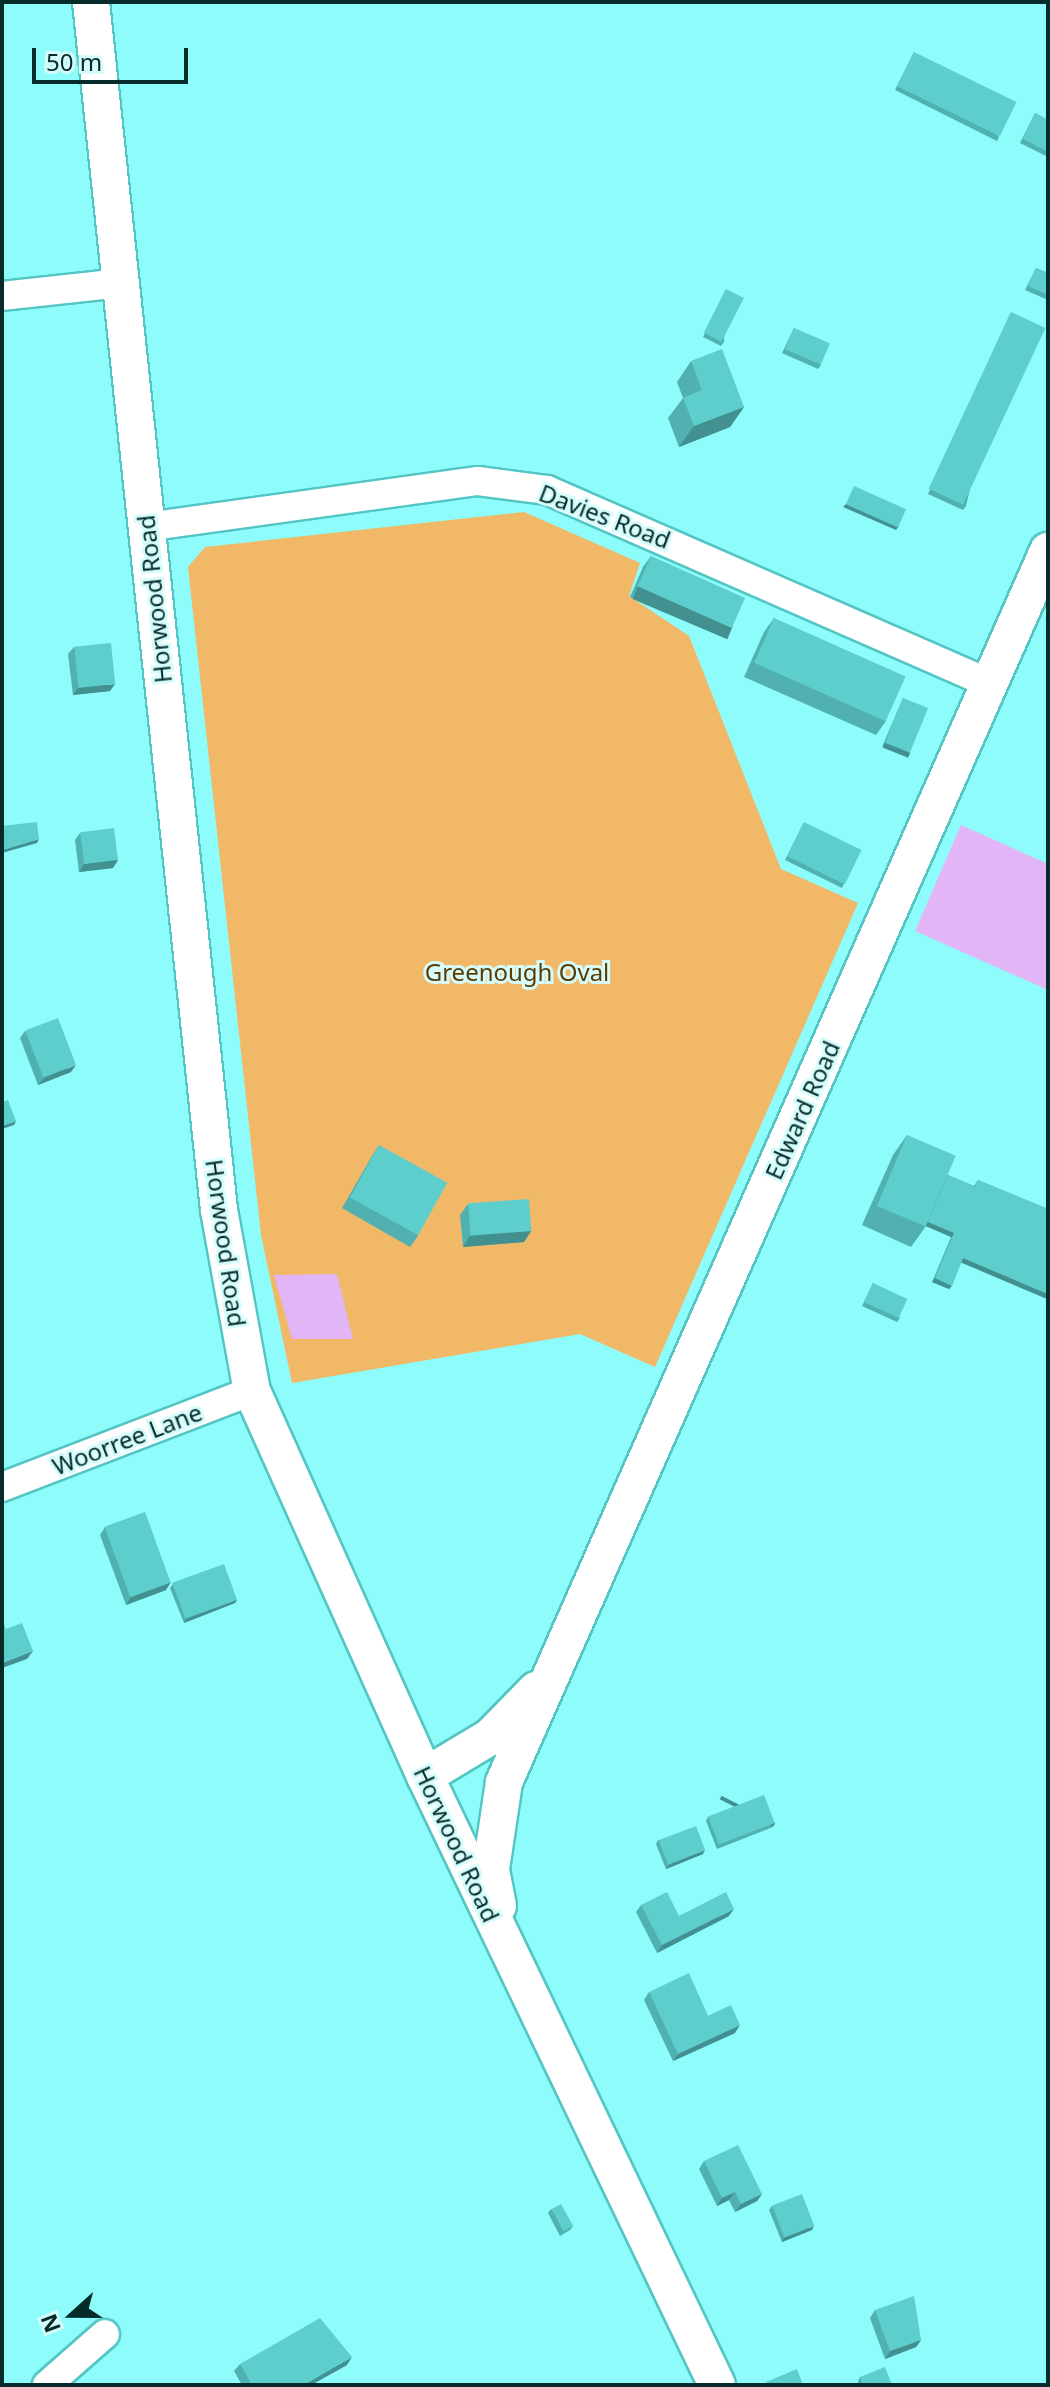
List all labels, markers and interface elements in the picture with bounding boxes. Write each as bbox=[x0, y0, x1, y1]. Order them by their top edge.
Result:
scale bar bbox=[36, 32, 192, 82]
text: 50 m bbox=[46, 45, 102, 78]
street label: Davies Road bbox=[535, 478, 675, 554]
street label: Horwood Road bbox=[131, 514, 177, 684]
park label: Greenough Oval bbox=[425, 958, 609, 986]
street label: Edward Road bbox=[759, 1036, 845, 1184]
street label: Horwood Road bbox=[200, 1157, 252, 1329]
street label: Woorree Lane bbox=[48, 1397, 206, 1481]
street label: Horwood Road bbox=[408, 1761, 506, 1927]
north arrow bbox=[32, 2275, 112, 2355]
text: N bbox=[32, 2310, 67, 2337]

